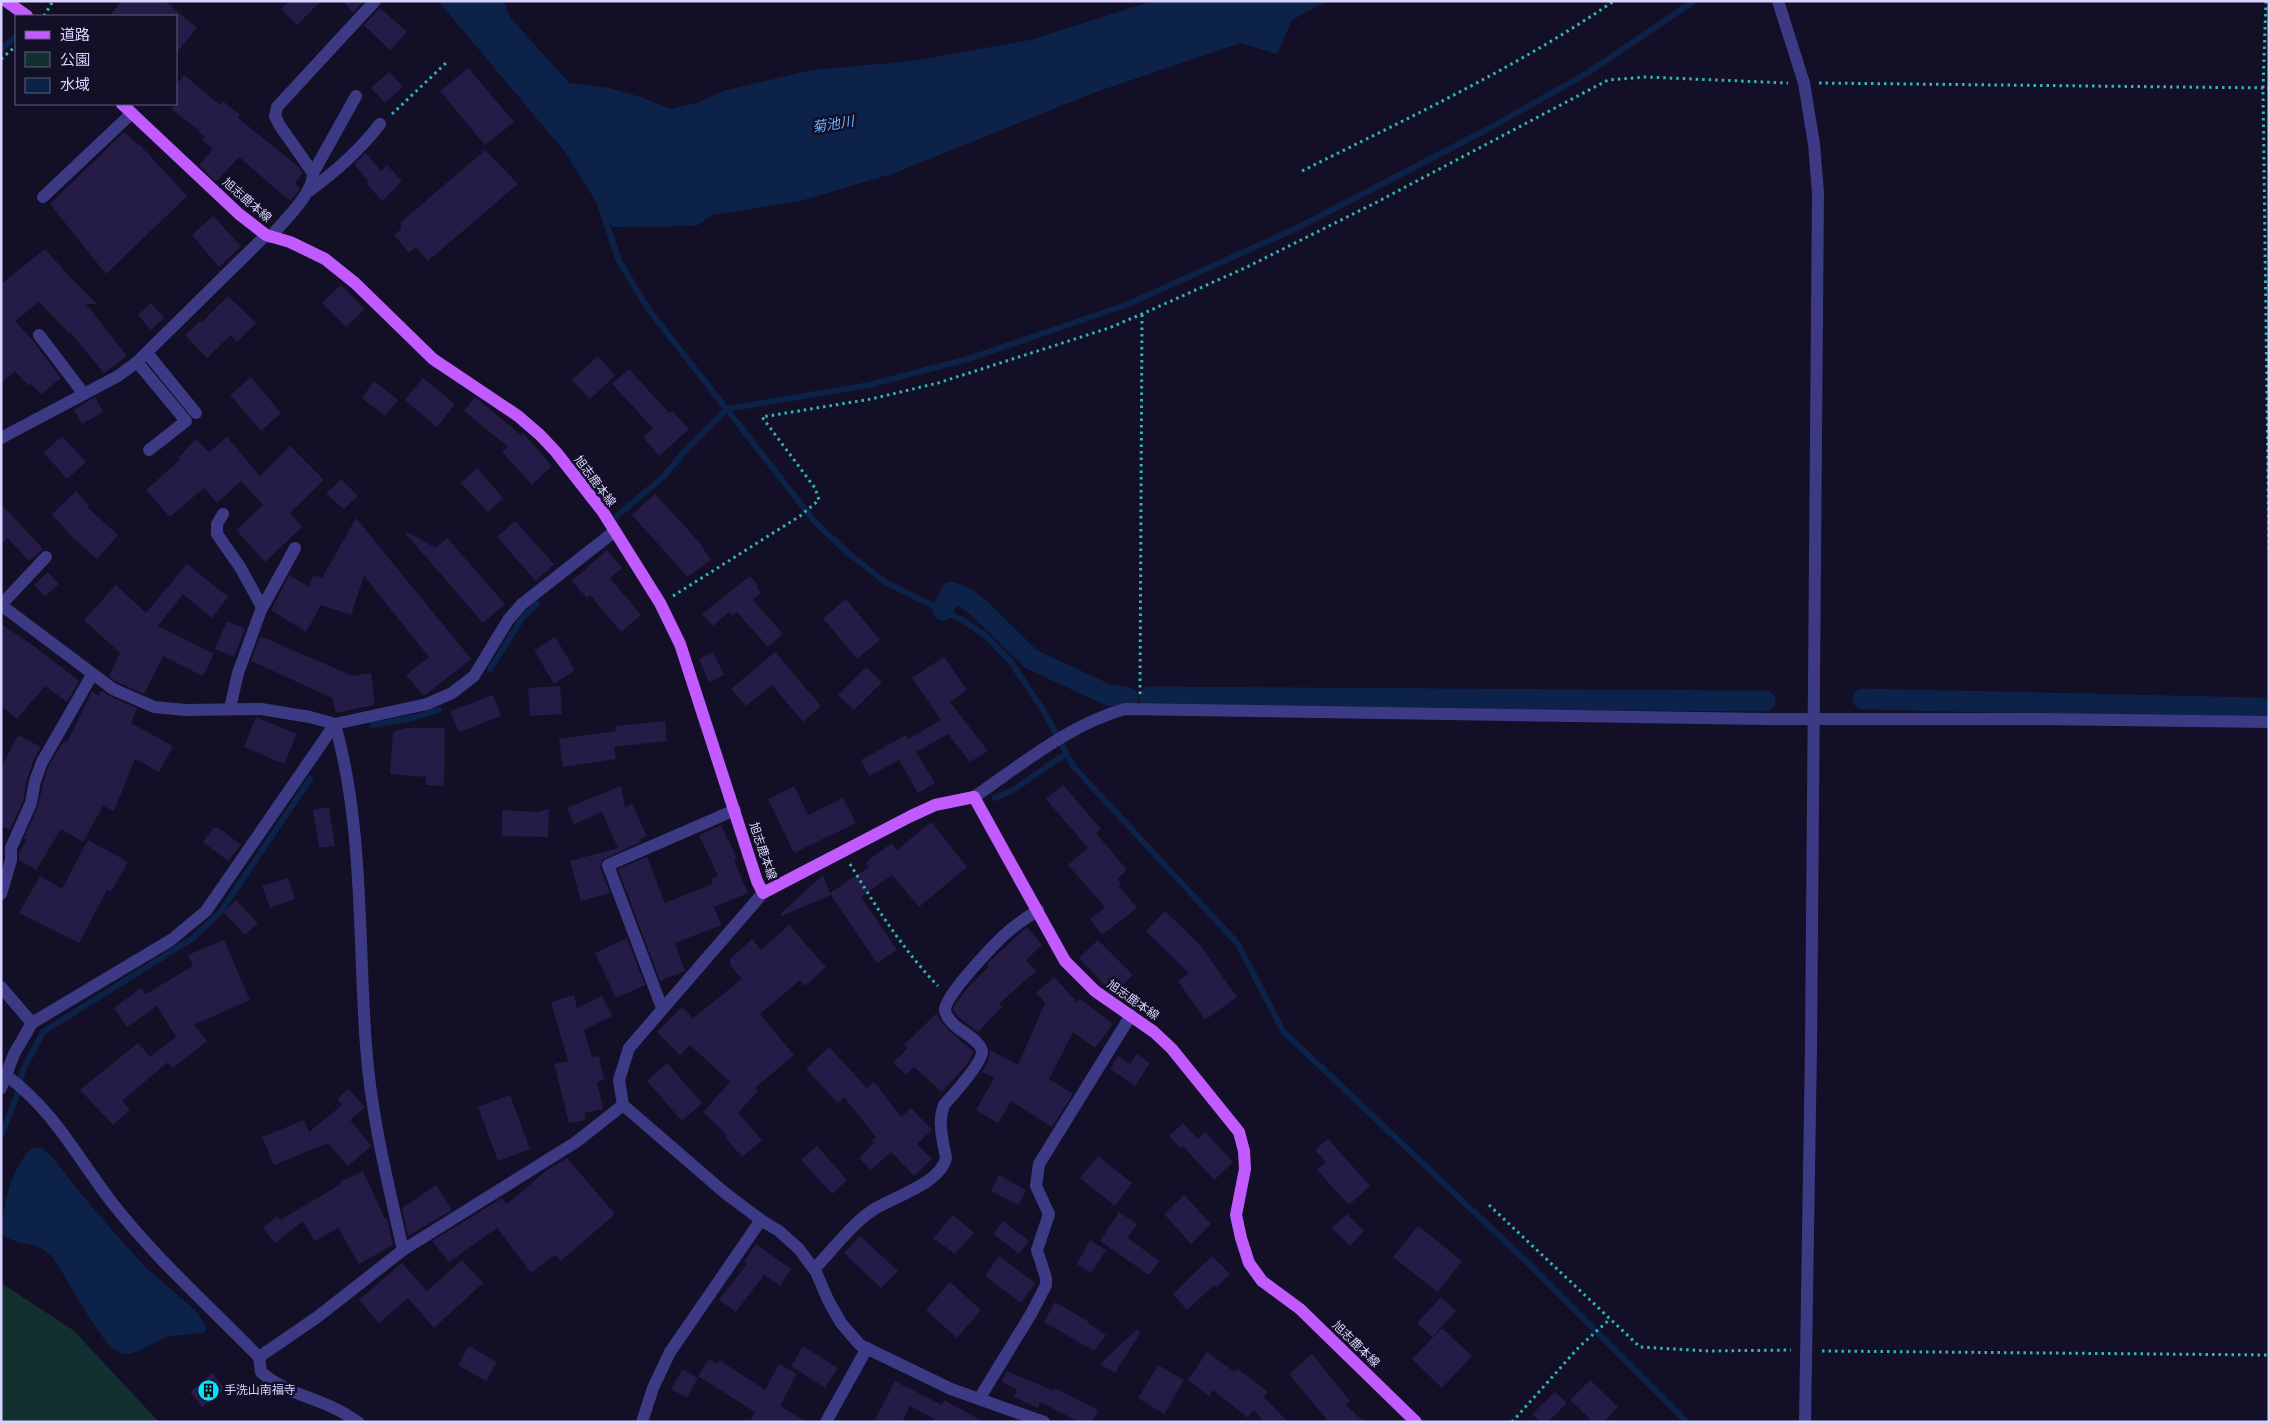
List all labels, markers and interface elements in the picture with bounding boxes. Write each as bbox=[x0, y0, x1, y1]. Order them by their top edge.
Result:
legend bbox=[15, 15, 178, 105]
text: 道路 bbox=[60, 26, 90, 43]
text: 公園 bbox=[60, 51, 90, 68]
text: 水域 bbox=[60, 76, 90, 93]
water label: 菊池川 bbox=[811, 113, 857, 135]
street label: 旭志鹿本線 bbox=[220, 175, 274, 225]
street label: 旭志鹿本線 bbox=[571, 453, 619, 509]
street label: 旭志鹿本線 bbox=[747, 820, 779, 882]
street label: 旭志鹿本線 bbox=[1104, 977, 1162, 1023]
street label: 旭志鹿本線 bbox=[1330, 1318, 1382, 1370]
building icon: 手洗山南福寺 bbox=[196, 1378, 220, 1402]
place label: 手洗山南福寺 bbox=[224, 1383, 296, 1397]

